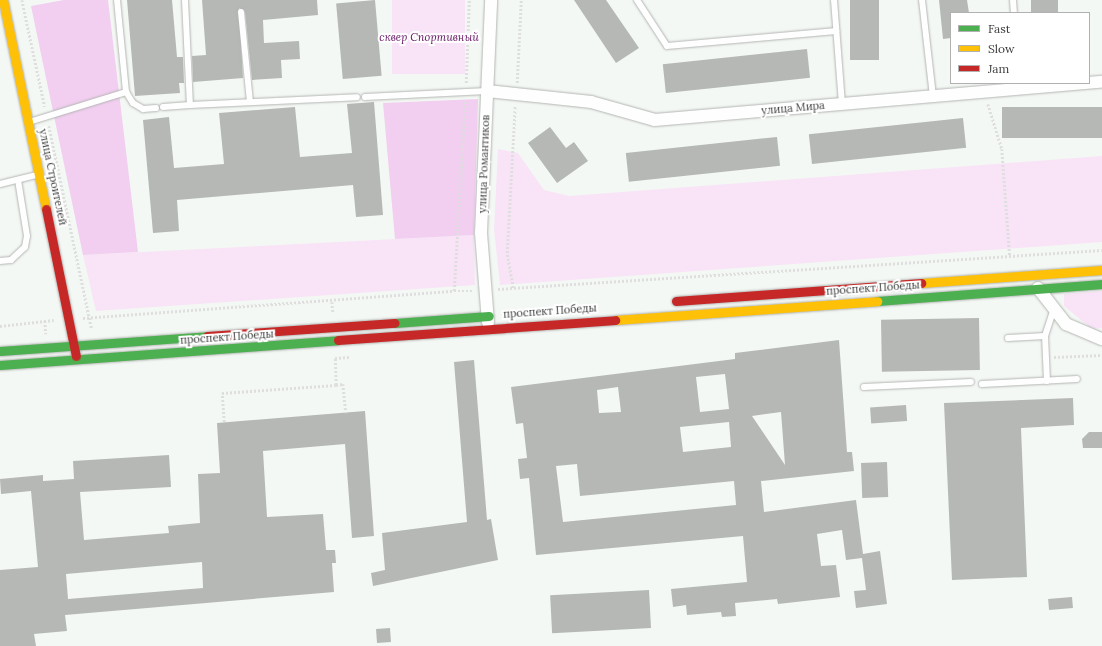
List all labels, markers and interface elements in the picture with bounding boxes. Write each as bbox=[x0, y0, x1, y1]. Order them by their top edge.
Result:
legend bbox=[950, 12, 1090, 84]
text: Fast bbox=[988, 21, 1011, 36]
park label: сквер Спортивный bbox=[379, 30, 479, 44]
text: Slow bbox=[988, 41, 1015, 56]
text: Jam bbox=[988, 61, 1009, 76]
street label: улица Мира bbox=[761, 99, 825, 117]
street label: улица Романтиков bbox=[476, 114, 492, 214]
street label: улица Строителей bbox=[36, 128, 70, 226]
street label: проспект Победы bbox=[826, 278, 920, 298]
street label: проспект Победы bbox=[503, 301, 597, 321]
street label: проспект Победы bbox=[180, 327, 274, 347]

